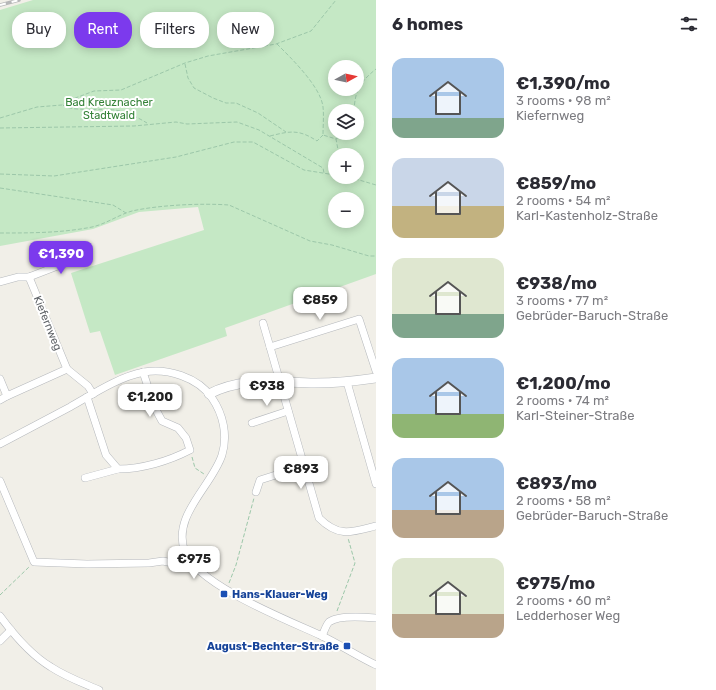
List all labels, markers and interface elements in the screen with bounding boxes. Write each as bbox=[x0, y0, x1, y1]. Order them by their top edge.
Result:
chip: Buy bbox=[12, 12, 66, 48]
chip: Rent bbox=[74, 12, 132, 48]
chip: Filters bbox=[140, 12, 209, 48]
chip: New bbox=[217, 12, 274, 48]
icon: filters bbox=[678, 13, 700, 35]
text: 6 homes bbox=[392, 14, 463, 34]
north arrow bbox=[328, 60, 364, 96]
map controls bbox=[328, 60, 364, 228]
text: €1,390/mo bbox=[516, 73, 610, 93]
icon: home bbox=[424, 74, 472, 122]
text: 3 rooms · 98 m² bbox=[516, 93, 611, 108]
park label: Bad Kreuznacher Stadtwald bbox=[65, 96, 154, 122]
button: layers bbox=[328, 104, 364, 140]
text: Kiefernweg bbox=[516, 108, 584, 123]
button: + bbox=[328, 148, 364, 184]
text: €859/mo bbox=[516, 173, 596, 193]
icon: home bbox=[424, 174, 472, 222]
button: − bbox=[328, 192, 364, 228]
text: 2 rooms · 54 m² bbox=[516, 193, 610, 208]
text: Karl-Kastenholz-Straße bbox=[516, 208, 658, 223]
pin: €1,390 bbox=[28, 241, 94, 275]
text: €1,390 bbox=[38, 246, 84, 261]
text: €938/mo bbox=[516, 273, 597, 293]
icon: home bbox=[424, 274, 472, 322]
pin: €859 bbox=[296, 287, 344, 321]
text: €859 bbox=[302, 292, 338, 307]
text: 3 rooms · 77 m² bbox=[516, 293, 608, 308]
street label: Kiefernweg bbox=[31, 294, 64, 352]
text: Gebrüder-Baruch-Straße bbox=[516, 308, 668, 323]
pin: €938 bbox=[243, 373, 291, 407]
text: €1,200/mo bbox=[516, 373, 611, 393]
icon: home bbox=[424, 374, 472, 422]
text: €938 bbox=[249, 378, 285, 393]
pin: €1,200 bbox=[117, 384, 183, 418]
text: €1,200 bbox=[127, 389, 173, 404]
text: 2 rooms · 74 m² bbox=[516, 393, 609, 408]
text: Karl-Steiner-Straße bbox=[516, 408, 634, 423]
pin: €893 bbox=[277, 456, 325, 490]
text: €893 bbox=[283, 461, 319, 476]
text: €893/mo bbox=[516, 473, 597, 493]
icon: home bbox=[424, 474, 472, 522]
text: 2 rooms · 58 m² bbox=[516, 493, 611, 508]
text: Gebrüder-Baruch-Straße bbox=[516, 508, 668, 523]
pin: €975 bbox=[170, 546, 218, 580]
text: €975 bbox=[177, 551, 211, 566]
text: €975/mo bbox=[516, 573, 595, 593]
icon: home bbox=[424, 574, 472, 622]
place label: Hans-Klauer-Weg bbox=[232, 588, 328, 601]
marker: Hans-Klauer-Weg bbox=[219, 589, 229, 599]
text: 2 rooms · 60 m² bbox=[516, 593, 611, 608]
text: Ledderhoser Weg bbox=[516, 608, 620, 623]
place label: August-Bechter-Straße bbox=[207, 640, 339, 653]
marker: August-Bechter-Straße bbox=[342, 641, 352, 651]

